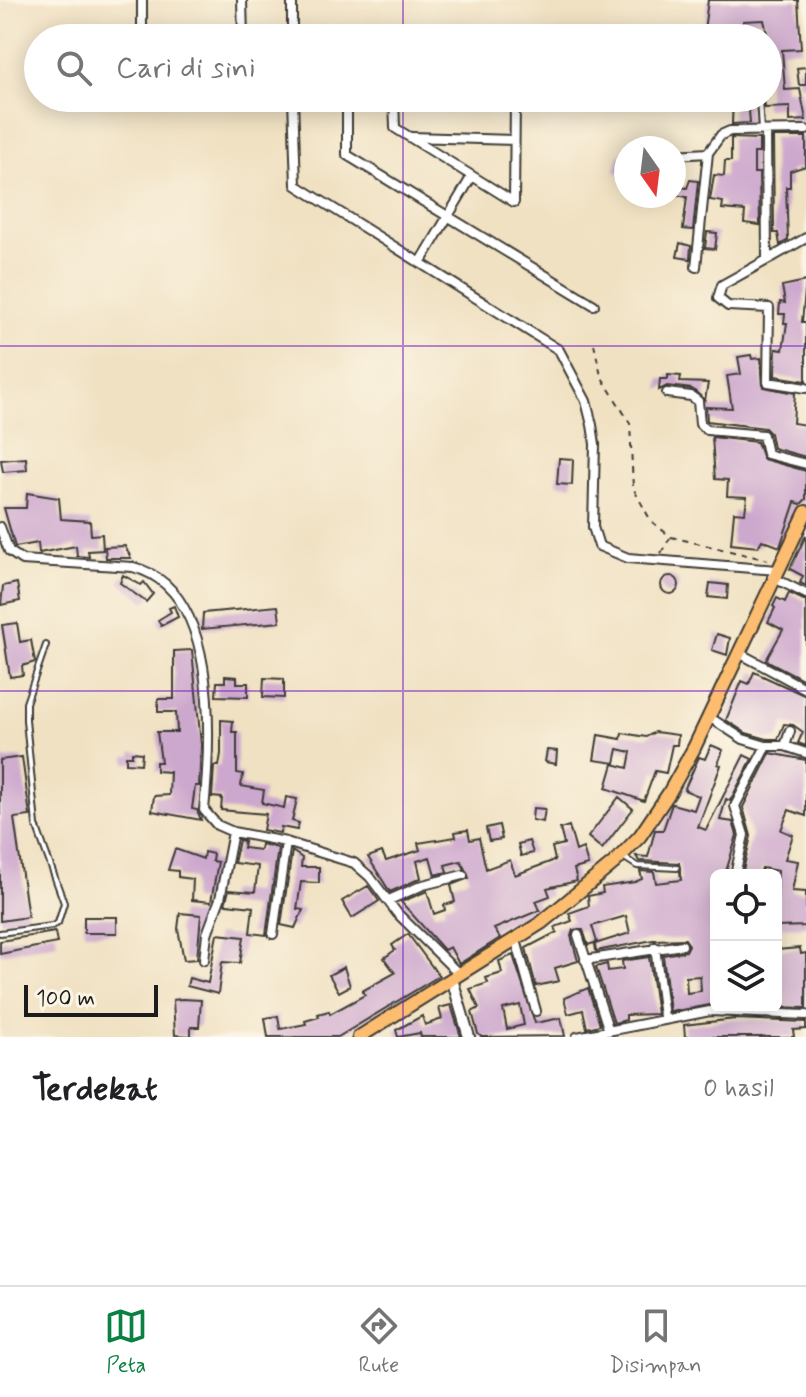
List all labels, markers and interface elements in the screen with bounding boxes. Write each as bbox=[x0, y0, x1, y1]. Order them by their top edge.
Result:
search box bbox=[24, 24, 782, 112]
icon: search bbox=[52, 46, 96, 90]
text: Cari di sini bbox=[116, 49, 256, 88]
north arrow bbox=[614, 136, 686, 208]
map controls bbox=[710, 869, 782, 1013]
button: locate bbox=[710, 869, 782, 941]
button: layers bbox=[710, 941, 782, 1013]
scale bar bbox=[24, 981, 158, 1017]
text: 100 m bbox=[36, 985, 95, 1013]
text: Terdekat bbox=[32, 1067, 158, 1112]
text: 0 hasil bbox=[703, 1072, 774, 1106]
tab: Peta bbox=[104, 1304, 148, 1380]
tab: Rute bbox=[357, 1304, 401, 1380]
tab: Disimpan bbox=[609, 1304, 702, 1380]

